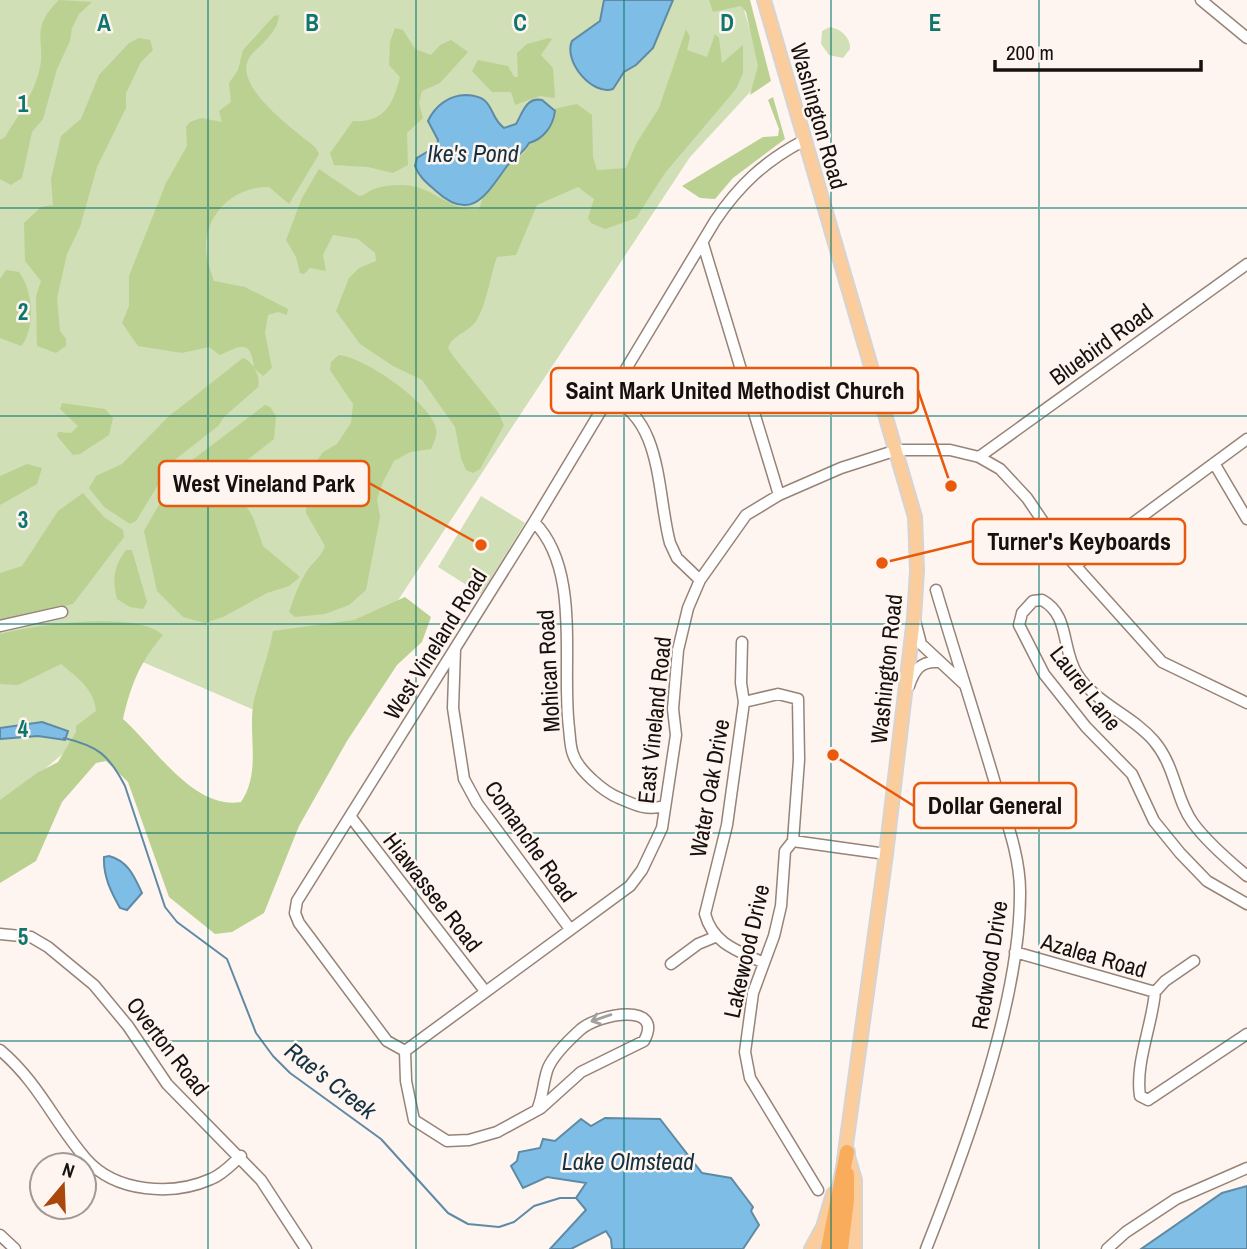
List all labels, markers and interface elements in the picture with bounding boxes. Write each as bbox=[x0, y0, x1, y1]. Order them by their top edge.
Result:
text: A bbox=[97, 7, 111, 38]
text: B bbox=[305, 7, 319, 38]
text: C bbox=[513, 7, 527, 38]
text: D bbox=[720, 7, 734, 38]
text: E bbox=[929, 7, 941, 38]
scale bar bbox=[995, 28, 1202, 72]
text: 200 m bbox=[1006, 38, 1054, 67]
street label: Washington Road bbox=[783, 39, 855, 193]
text: 1 bbox=[18, 88, 29, 119]
water label: Ike's Pond bbox=[427, 137, 520, 169]
text: 2 bbox=[18, 296, 28, 327]
street label: Bluebird Road bbox=[1043, 296, 1159, 392]
callout: Saint Mark United Methodist Church bbox=[551, 368, 918, 413]
text: Saint Mark United Methodist Church bbox=[566, 374, 904, 406]
callout: West Vineland Park bbox=[159, 461, 369, 506]
text: West Vineland Park bbox=[173, 467, 355, 499]
text: 3 bbox=[18, 504, 28, 535]
callout: Turner's Keyboards bbox=[973, 519, 1185, 564]
text: Turner's Keyboards bbox=[987, 525, 1171, 557]
street label: West Vineland Road bbox=[376, 563, 494, 725]
street label: Washington Road bbox=[863, 593, 909, 745]
street label: Mohican Road bbox=[529, 609, 567, 733]
street label: East Vineland Road bbox=[630, 635, 678, 805]
street label: Laurel Lane bbox=[1043, 639, 1129, 737]
text: 4 bbox=[18, 713, 29, 744]
street label: Water Oak Drive bbox=[682, 716, 736, 860]
street label: Comanche Road bbox=[478, 774, 584, 908]
callout: Dollar General bbox=[914, 783, 1076, 828]
text: Dollar General bbox=[928, 789, 1062, 821]
street label: Hiawassee Road bbox=[377, 826, 489, 958]
street label: Lakewood Drive bbox=[716, 881, 776, 1021]
street label: Redwood Drive bbox=[964, 898, 1014, 1032]
text: 5 bbox=[18, 921, 28, 952]
street label: Azalea Road bbox=[1037, 925, 1150, 985]
street label: Overton Road bbox=[120, 990, 216, 1102]
one-way arrow bbox=[590, 1013, 612, 1025]
water label: Rae's Creek bbox=[279, 1034, 384, 1126]
water label: Lake Olmstead bbox=[562, 1145, 695, 1177]
north arrow bbox=[28, 1151, 98, 1221]
text: N bbox=[59, 1156, 78, 1184]

